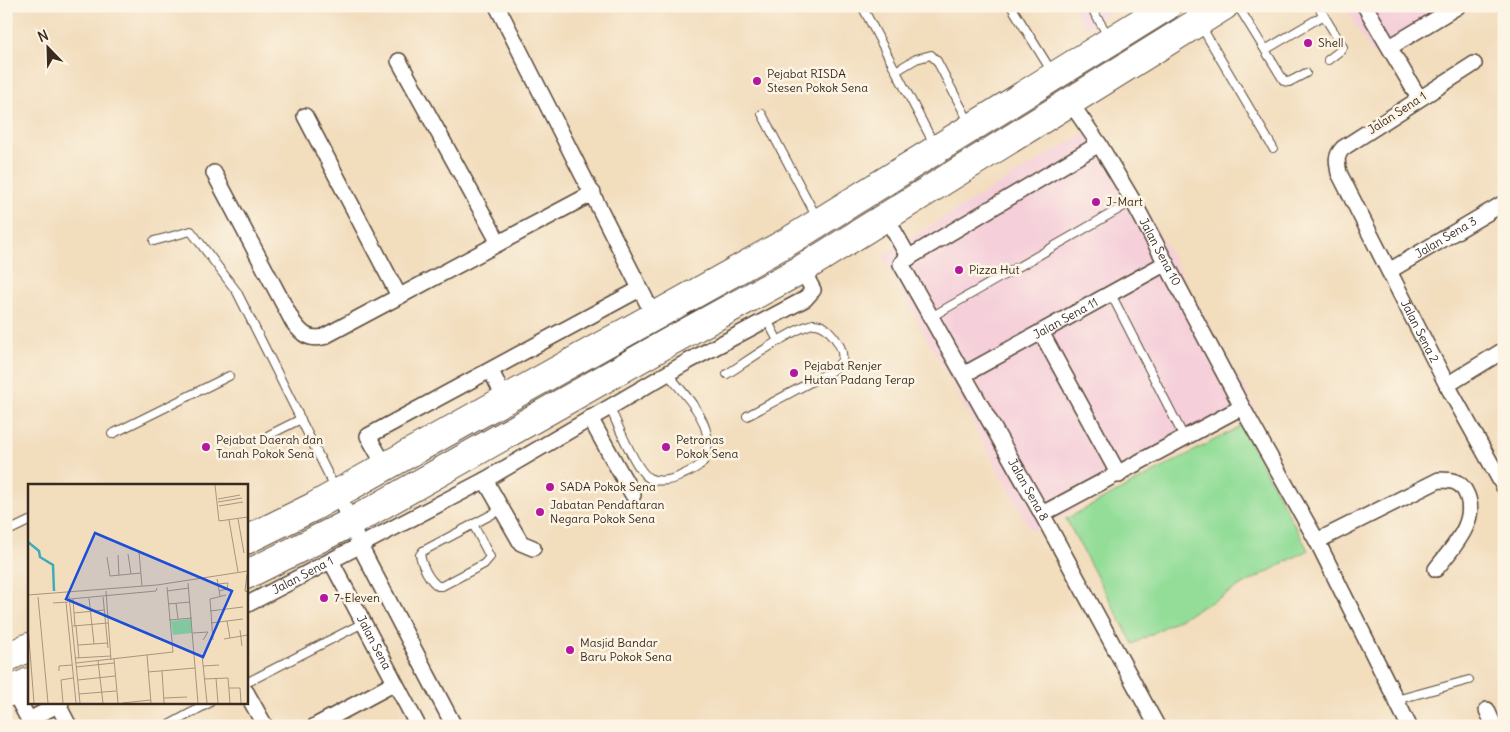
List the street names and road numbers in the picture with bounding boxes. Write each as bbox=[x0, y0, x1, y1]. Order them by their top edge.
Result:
street label: Jalan Sena 1 bbox=[1365, 88, 1429, 137]
street label: Jalan Sena 3 bbox=[1412, 213, 1479, 261]
street label: Jalan Sena 10 bbox=[1136, 215, 1185, 288]
street label: Jalan Sena 11 bbox=[1030, 294, 1100, 342]
street label: Jalan Sena 2 bbox=[1398, 297, 1443, 365]
street label: Jalan Sena 8 bbox=[1005, 456, 1052, 523]
street label: Jalan Sena 1 bbox=[269, 553, 336, 597]
street label: Jalan Sena bbox=[354, 612, 395, 672]

